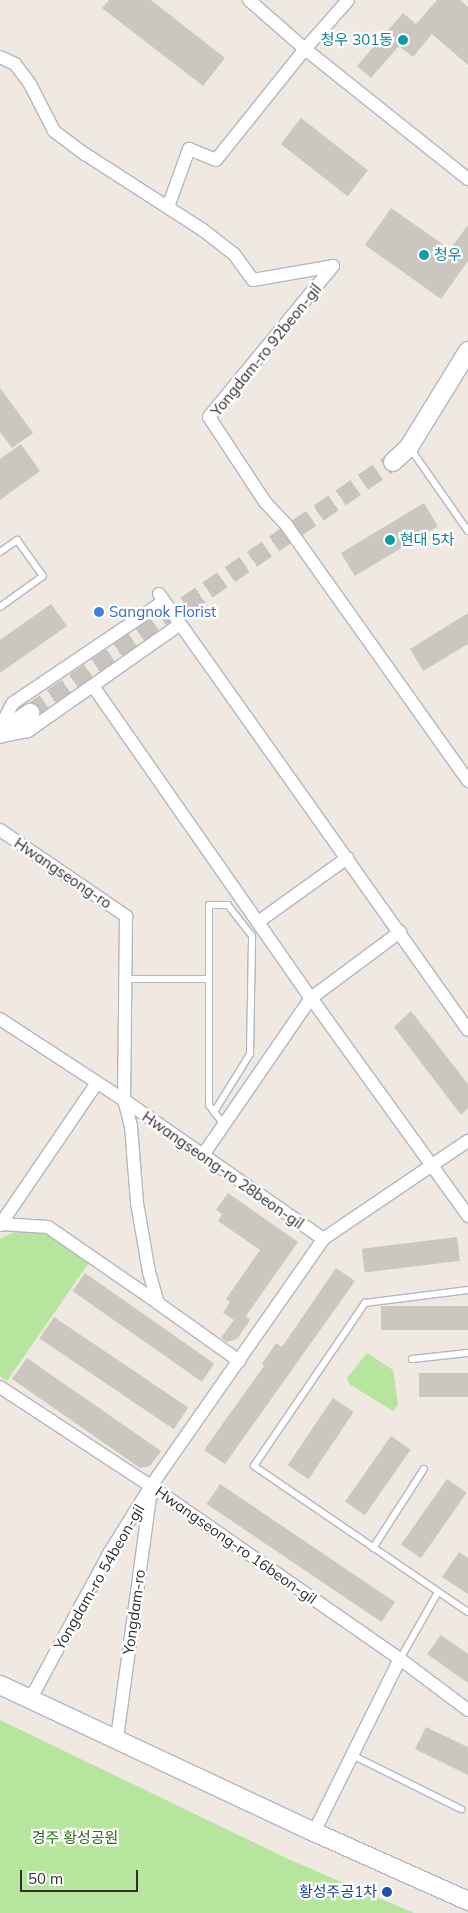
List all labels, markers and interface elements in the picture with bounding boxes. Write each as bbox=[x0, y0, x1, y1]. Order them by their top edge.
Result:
place label: 청우 301동 bbox=[321, 31, 393, 49]
marker: 청우 301동 bbox=[397, 34, 409, 46]
place label: 청우 bbox=[434, 246, 462, 264]
marker: 청우 bbox=[418, 249, 430, 261]
street label: Yongdam-ro 92beon-gil bbox=[207, 280, 325, 420]
place label: 현대 5차 bbox=[400, 531, 454, 549]
marker: 현대 5차 bbox=[384, 534, 396, 546]
place label: Sangnok Florist bbox=[109, 603, 216, 621]
marker: Sangnok Florist bbox=[93, 606, 105, 618]
street label: Hwangseong-ro bbox=[11, 834, 115, 912]
street label: Hwangseong-ro 28beon-gil bbox=[139, 1107, 307, 1233]
street label: Hwangseong-ro 16beon-gil bbox=[152, 1482, 320, 1608]
street label: Yongdam-ro 54beon-gil bbox=[50, 1501, 148, 1653]
street label: Yongdam-ro bbox=[119, 1568, 149, 1656]
park label: 경주 황성공원 bbox=[32, 1829, 118, 1847]
scale bar bbox=[22, 1860, 140, 1892]
text: 50 m bbox=[28, 1869, 63, 1888]
place label: 황성주공1차 bbox=[299, 1883, 377, 1901]
marker: 황성주공1차 bbox=[381, 1886, 393, 1898]

